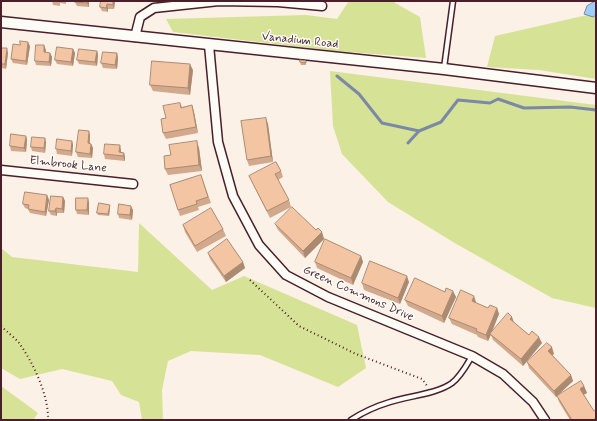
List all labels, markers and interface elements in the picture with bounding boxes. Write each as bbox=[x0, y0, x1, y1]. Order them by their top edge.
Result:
street label: Vanadium Road bbox=[261, 30, 339, 52]
street label: Elmbrook Lane bbox=[29, 154, 107, 176]
street label: Green Commons Drive bbox=[300, 263, 416, 325]

